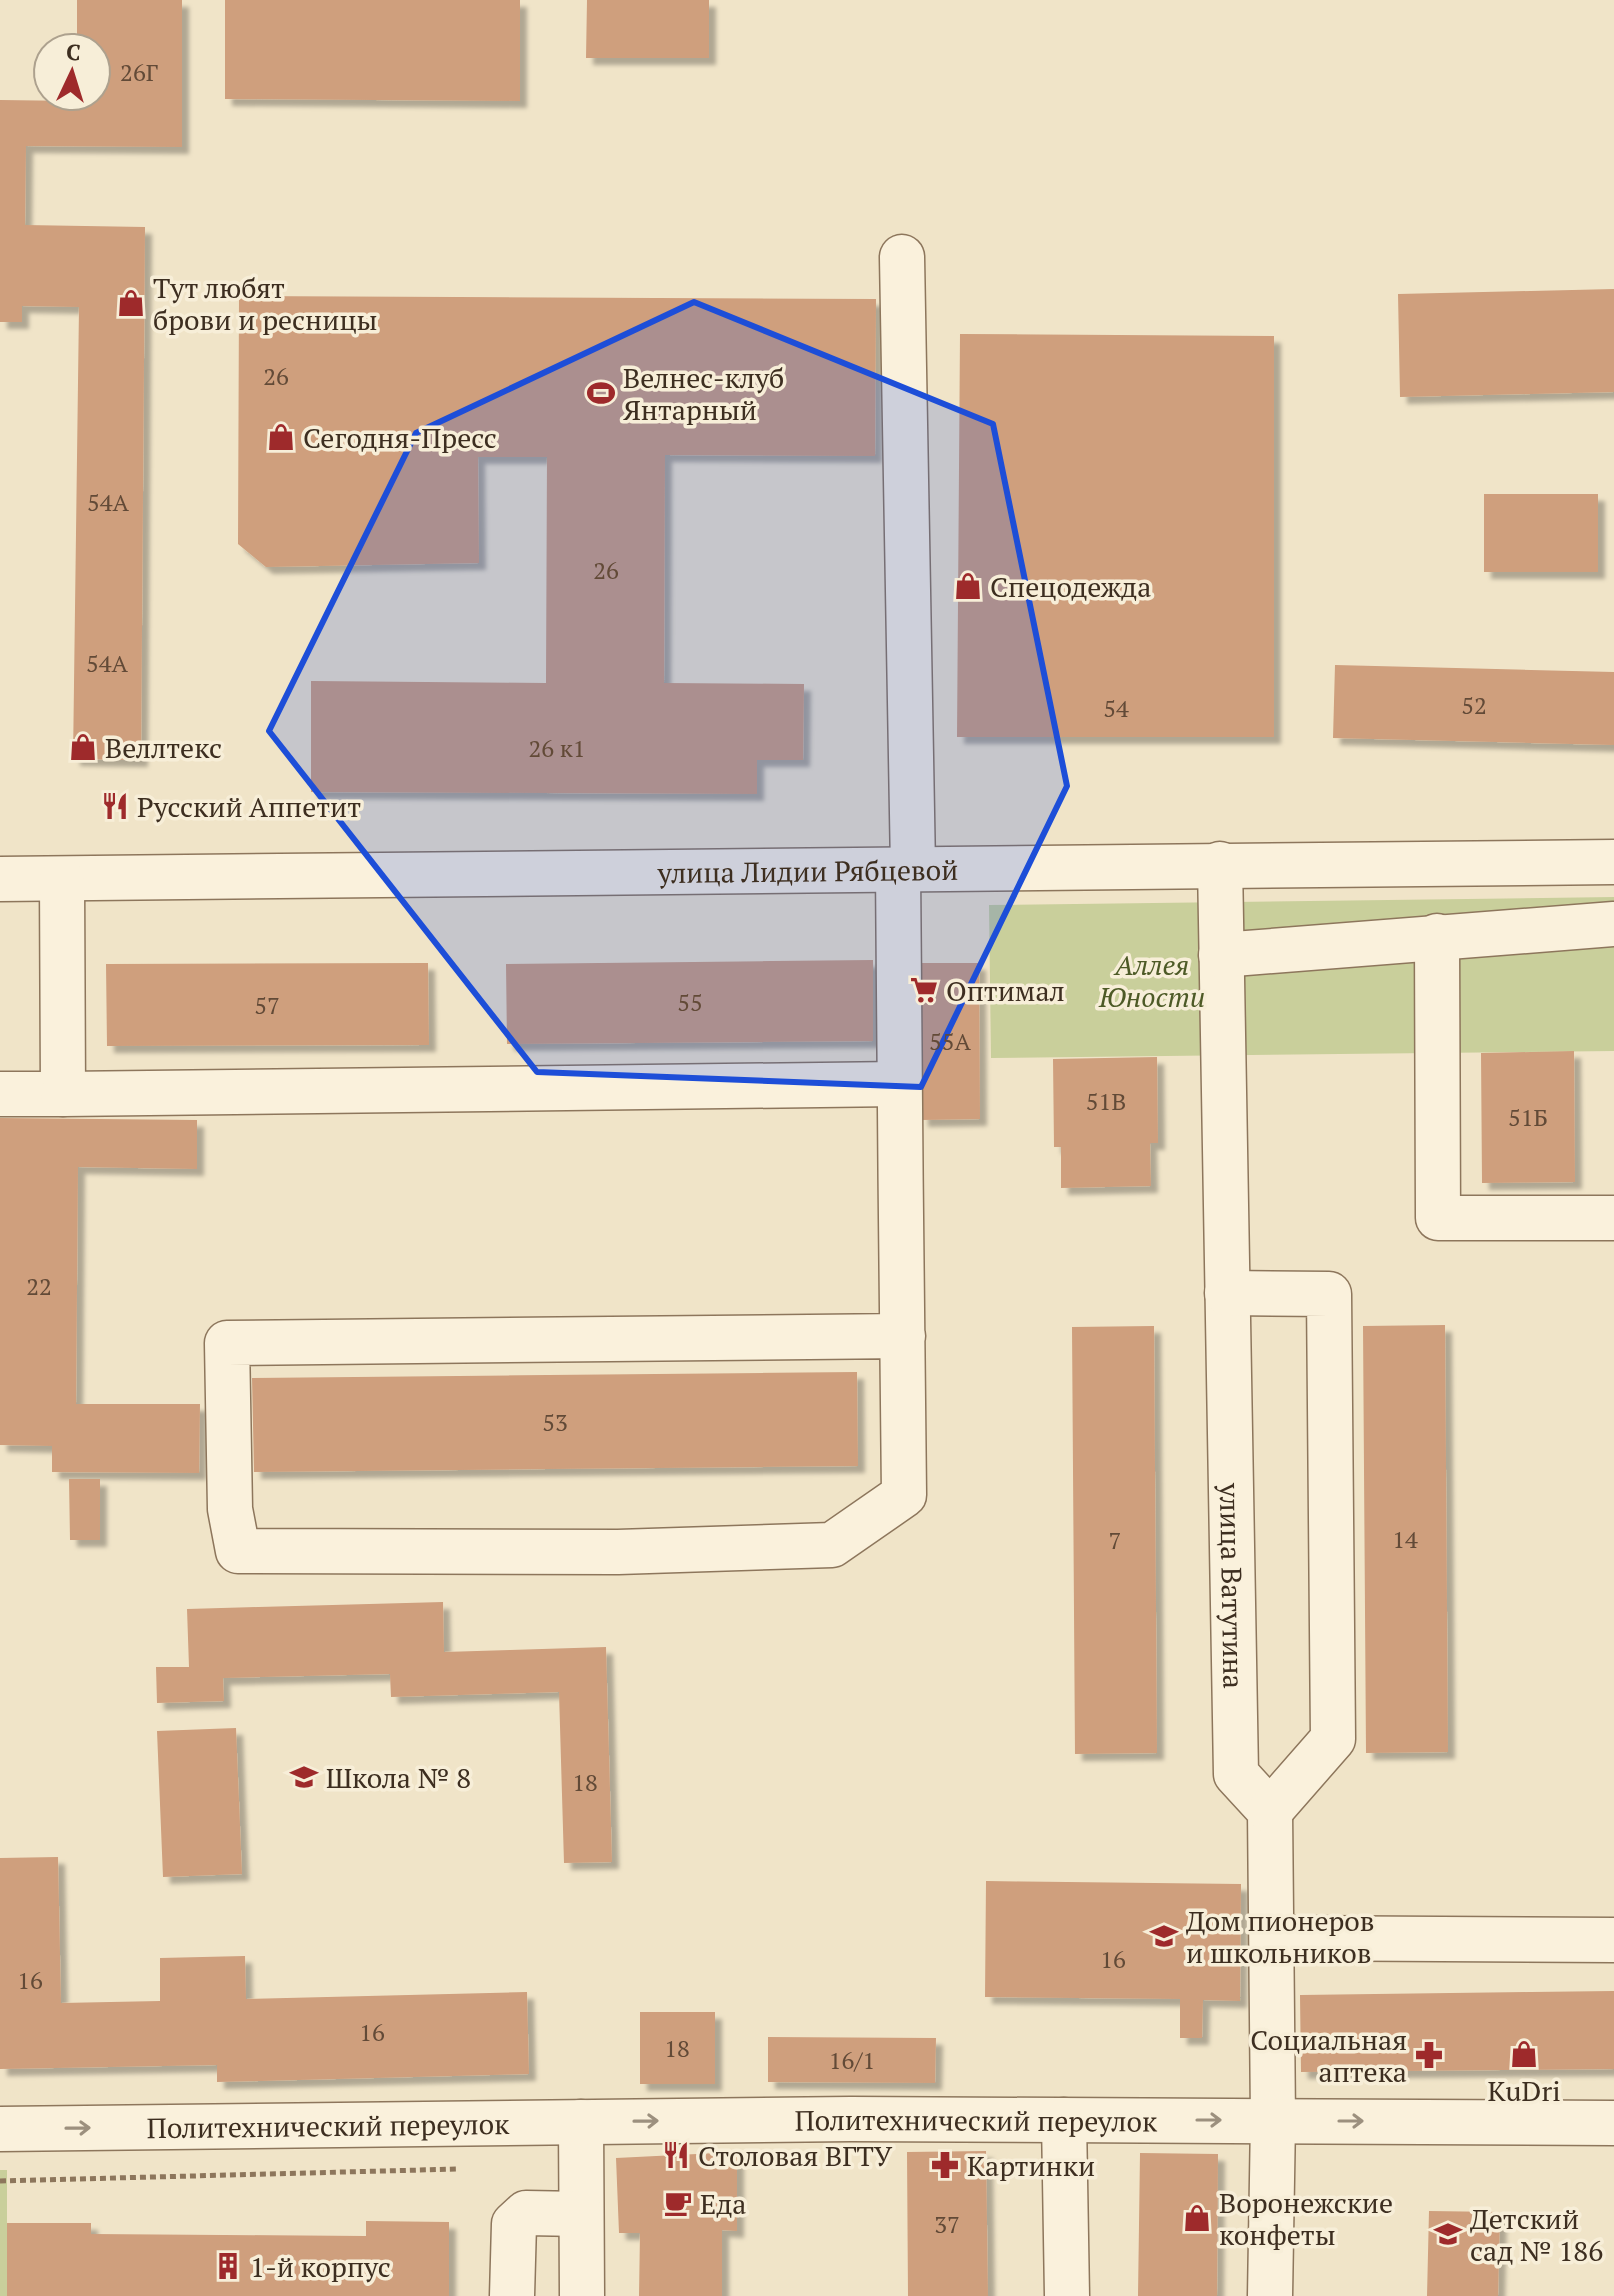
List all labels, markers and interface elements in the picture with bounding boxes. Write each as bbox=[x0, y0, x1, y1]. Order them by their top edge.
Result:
north arrow bbox=[32, 32, 112, 112]
text: С bbox=[65, 37, 82, 67]
house number: 26Г bbox=[120, 56, 158, 88]
place label: Тут любят брови и ресницы bbox=[153, 269, 377, 338]
shop icon: Тут любят брови и ресницы bbox=[116, 288, 146, 318]
place label: Велнес-клуб Янтарный bbox=[623, 359, 784, 428]
house number: 26 bbox=[263, 360, 289, 392]
sports icon: Велнес-клуб Янтарный bbox=[586, 378, 616, 408]
place label: Сегодня-Пресс bbox=[303, 419, 497, 456]
shop icon: Сегодня-Пресс bbox=[266, 422, 296, 452]
house number: 54А bbox=[87, 486, 130, 518]
house number: 26 bbox=[593, 554, 619, 586]
place label: Спецодежда bbox=[990, 568, 1151, 605]
shop icon: Спецодежда bbox=[953, 571, 983, 601]
house number: 54А bbox=[86, 647, 129, 679]
house number: 52 bbox=[1461, 689, 1487, 721]
house number: 54 bbox=[1103, 692, 1129, 724]
place label: Веллтекс bbox=[105, 729, 222, 766]
shop icon: Веллтекс bbox=[68, 732, 98, 762]
house number: 26 к1 bbox=[528, 732, 586, 764]
place label: Русский Аппетит bbox=[137, 788, 361, 825]
restaurant icon: Русский Аппетит bbox=[100, 791, 130, 821]
street label: улица Лидии Рябцевой bbox=[656, 850, 959, 891]
park label: Аллея Юности bbox=[1098, 946, 1205, 1015]
place label: Оптимал bbox=[946, 972, 1065, 1009]
supermarket icon: Оптимал bbox=[909, 975, 939, 1005]
house number: 55 bbox=[677, 986, 703, 1018]
house number: 57 bbox=[254, 989, 280, 1021]
house number: 55А bbox=[929, 1025, 972, 1057]
house number: 51В bbox=[1086, 1085, 1126, 1117]
house number: 51Б bbox=[1508, 1101, 1548, 1133]
house number: 22 bbox=[26, 1270, 52, 1302]
house number: 53 bbox=[542, 1406, 568, 1438]
street label: улица Ватутина bbox=[1212, 1482, 1253, 1689]
house number: 14 bbox=[1392, 1523, 1418, 1555]
house number: 7 bbox=[1109, 1524, 1121, 1556]
place label: Школа № 8 bbox=[326, 1759, 471, 1796]
school or university icon: Школа № 8 bbox=[289, 1762, 319, 1792]
house number: 18 bbox=[572, 1766, 598, 1798]
place label: Дом пионеров и школьников bbox=[1186, 1902, 1375, 1971]
school or university icon: Дом пионеров и школьников bbox=[1149, 1921, 1179, 1951]
house number: 16 bbox=[1100, 1943, 1126, 1975]
house number: 16 bbox=[17, 1964, 43, 1996]
house number: 16 bbox=[359, 2016, 385, 2048]
place label: Социальная аптека bbox=[1250, 2021, 1407, 2090]
house number: 18 bbox=[664, 2032, 690, 2064]
shop icon: KuDri bbox=[1509, 2039, 1539, 2069]
pharmacy icon: Социальная аптека bbox=[1414, 2040, 1444, 2070]
house number: 16/1 bbox=[829, 2044, 875, 2076]
place label: KuDri bbox=[1487, 2072, 1561, 2109]
street label: Политехнический переулок bbox=[794, 2100, 1158, 2139]
street label: Политехнический переулок bbox=[146, 2105, 510, 2146]
one-way arrow bbox=[1195, 2112, 1222, 2128]
one-way arrow bbox=[632, 2113, 659, 2129]
one-way arrow bbox=[1337, 2113, 1364, 2129]
one-way arrow bbox=[64, 2120, 91, 2136]
place label: Столовая ВГТУ bbox=[698, 2137, 893, 2174]
restaurant icon: Столовая ВГТУ bbox=[661, 2140, 691, 2170]
place label: Картинки bbox=[967, 2147, 1095, 2184]
pharmacy icon: Картинки bbox=[930, 2150, 960, 2180]
place label: Воронежские конфеты bbox=[1219, 2184, 1393, 2253]
place label: Еда bbox=[700, 2185, 746, 2222]
cafe icon: Еда bbox=[663, 2188, 693, 2218]
place label: Детский сад № 186 bbox=[1470, 2200, 1603, 2269]
shop icon: Воронежские конфеты bbox=[1182, 2203, 1212, 2233]
house number: 37 bbox=[934, 2208, 960, 2240]
school or university icon: Детский сад № 186 bbox=[1433, 2219, 1463, 2249]
place label: 1-й корпус bbox=[250, 2248, 391, 2285]
building icon: 1-й корпус bbox=[213, 2251, 243, 2281]

